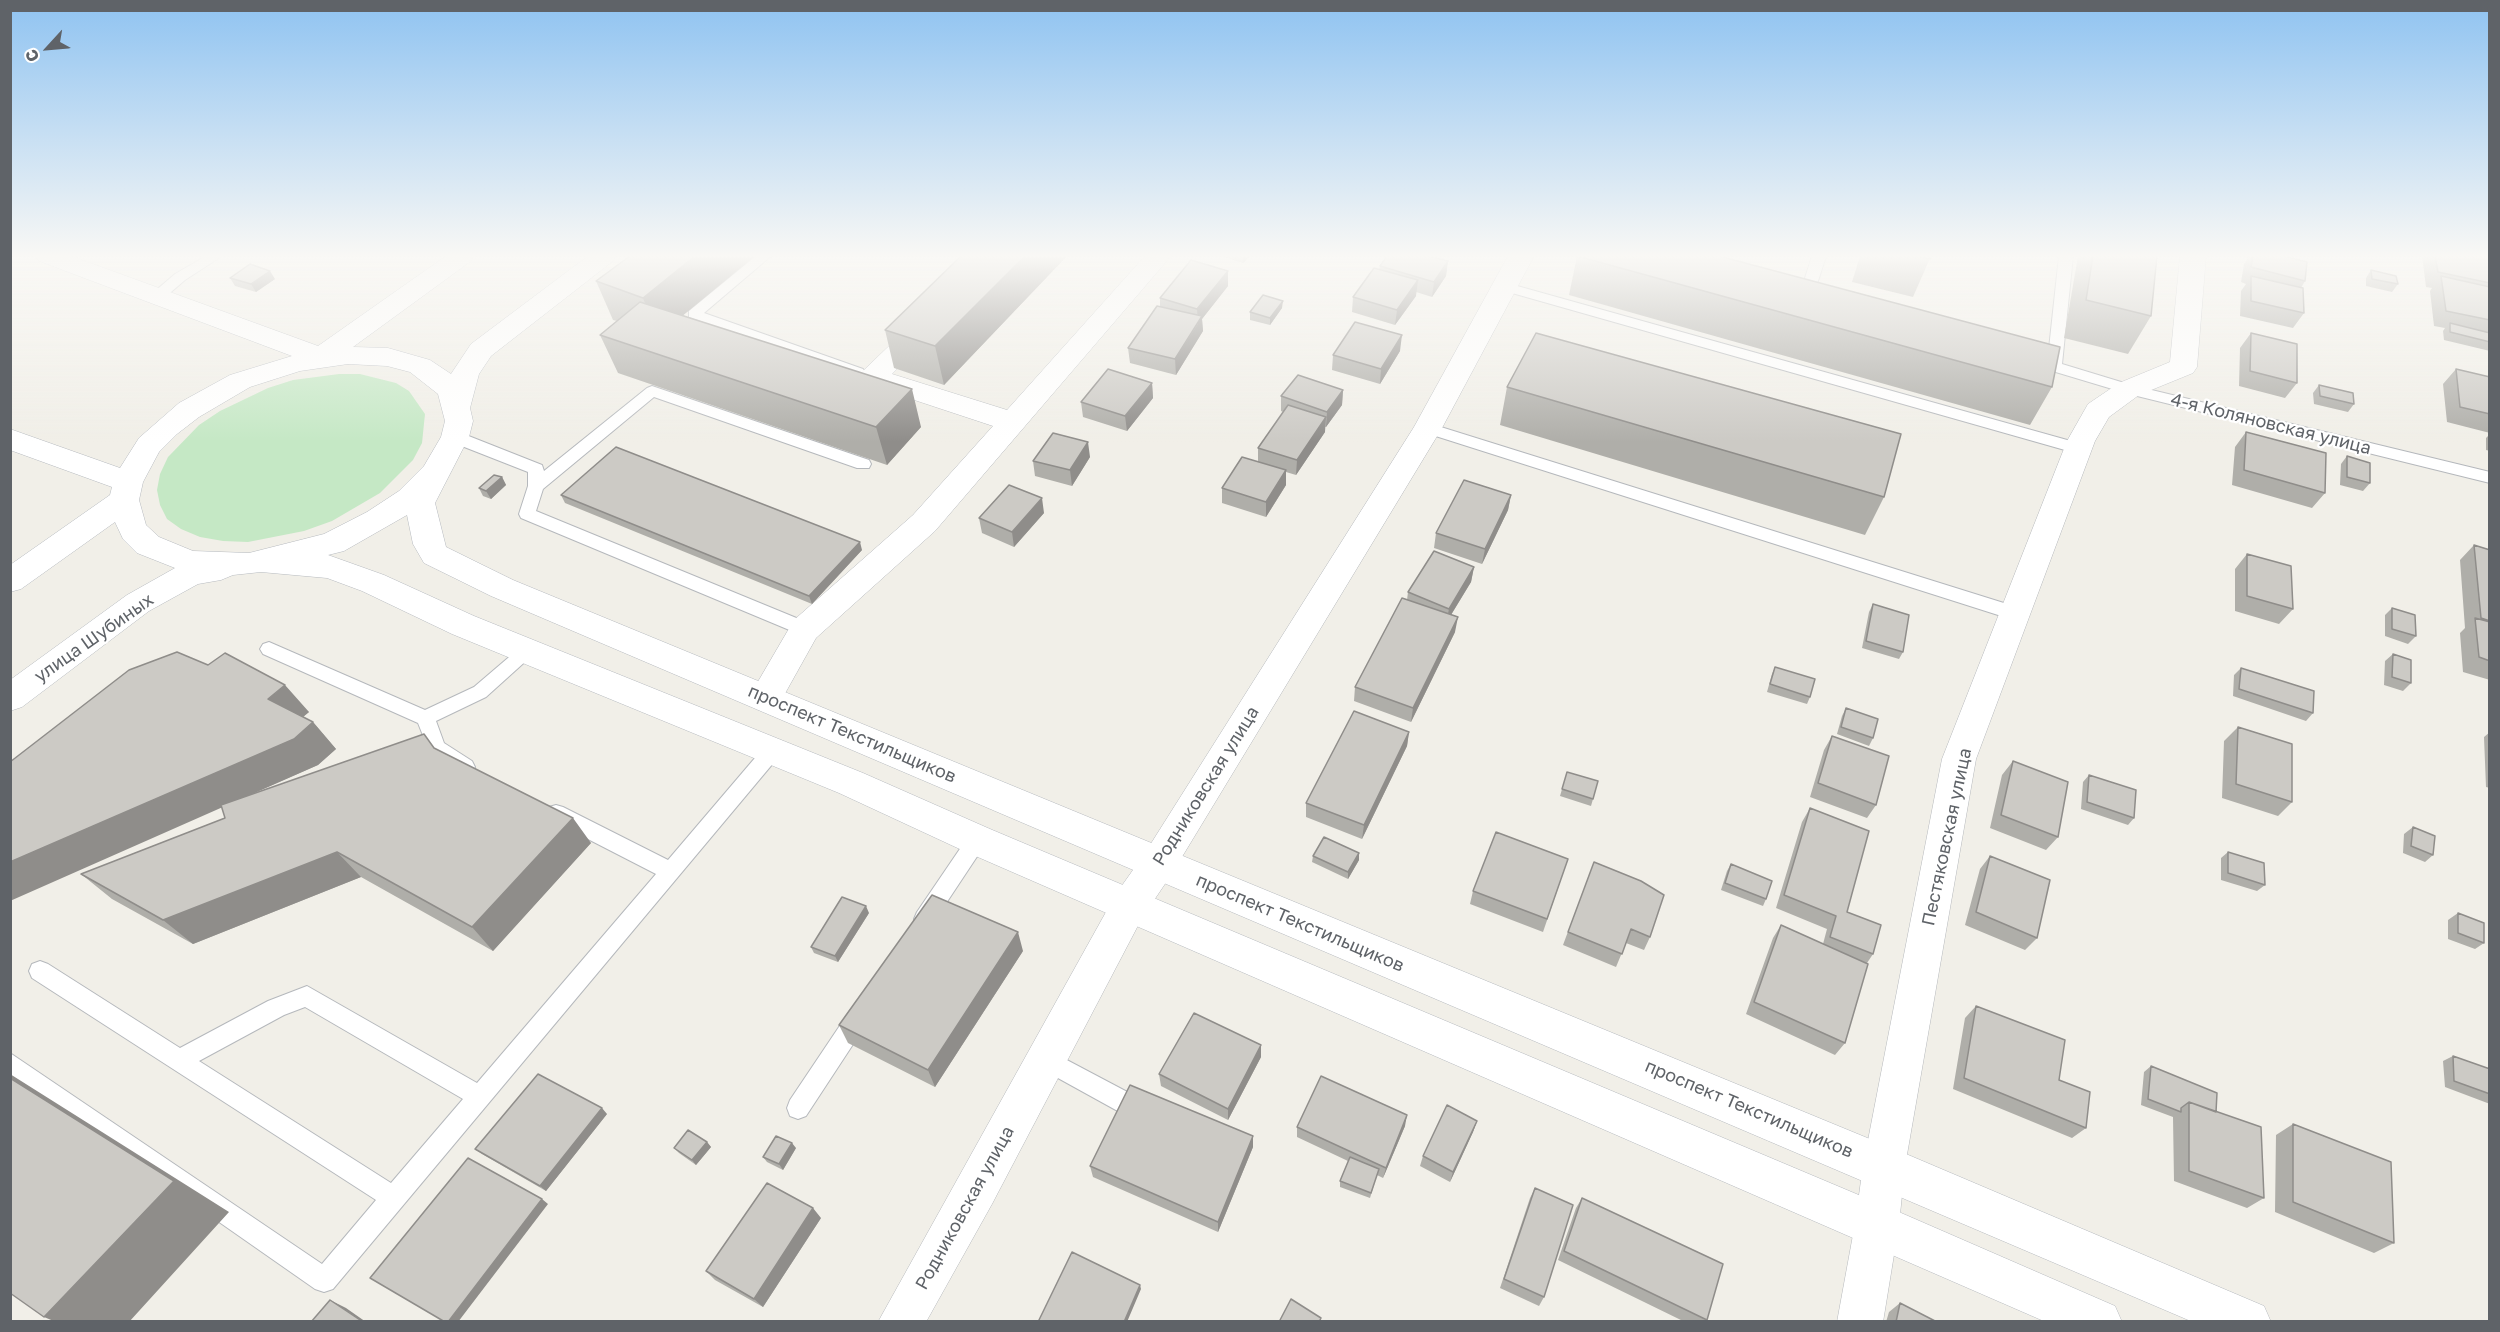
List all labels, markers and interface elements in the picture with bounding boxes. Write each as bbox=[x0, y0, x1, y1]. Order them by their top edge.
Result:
north arrow bbox=[18, 18, 78, 78]
text: С bbox=[20, 46, 43, 65]
street label: 4-я Коляновская улица bbox=[2169, 389, 2373, 459]
street label: улица Шубиных bbox=[30, 589, 158, 687]
street label: проспект Текстильщиков bbox=[745, 680, 959, 788]
street label: Родниковская улица bbox=[1148, 702, 1264, 870]
street label: Пестяковская улица bbox=[1918, 746, 1976, 928]
street label: проспект Текстильщиков bbox=[1193, 869, 1407, 977]
street label: проспект Текстильщиков bbox=[1642, 1055, 1856, 1163]
street label: Родниковская улица bbox=[911, 1122, 1019, 1294]

